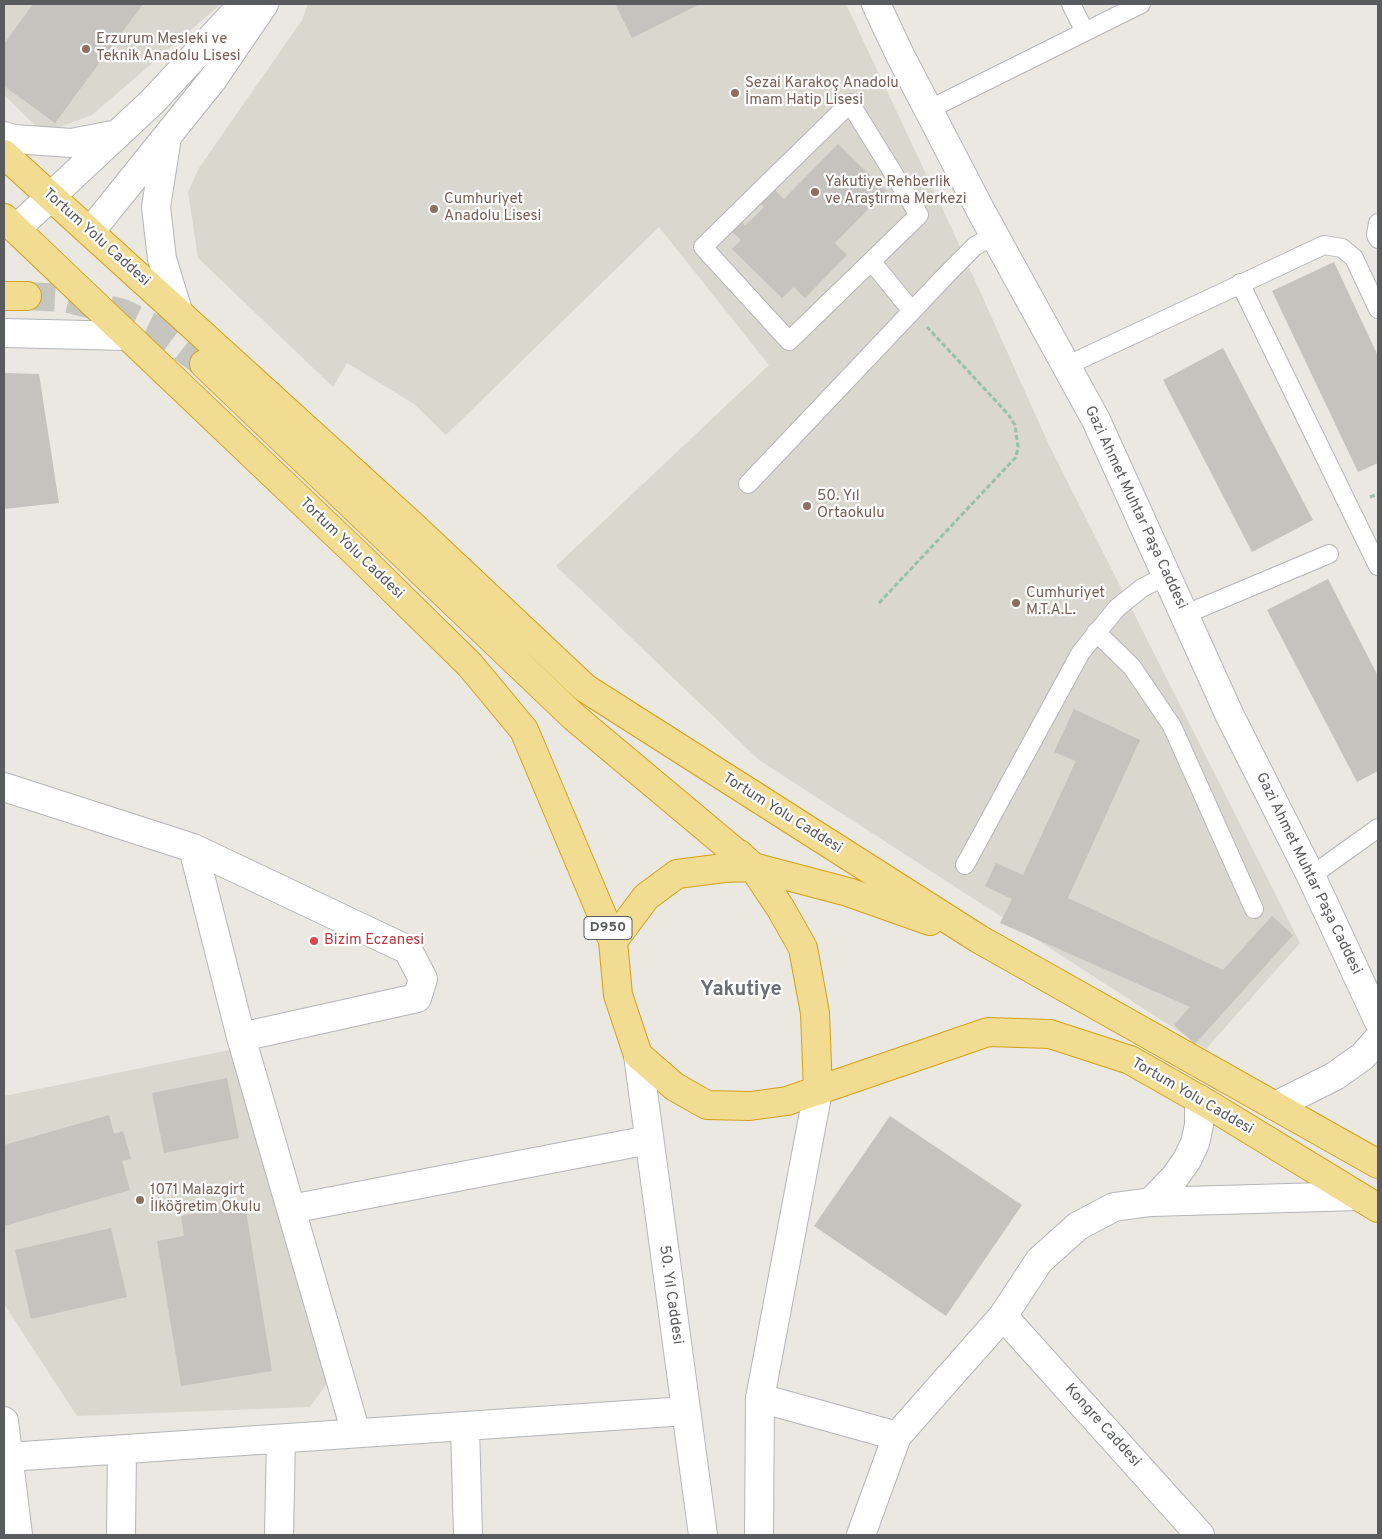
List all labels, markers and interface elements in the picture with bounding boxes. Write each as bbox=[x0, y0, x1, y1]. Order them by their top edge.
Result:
place label: Erzurum Mesleki ve Teknik Anadolu Lisesi bbox=[96, 31, 241, 66]
marker: Erzurum Mesleki ve Teknik Anadolu Lisesi bbox=[80, 43, 92, 55]
place label: Sezai Karakoç Anadolu İmam Hatip Lisesi bbox=[745, 75, 899, 110]
marker: Sezai Karakoç Anadolu İmam Hatip Lisesi bbox=[729, 87, 741, 99]
place label: Yakutiye Rehberlik ve Araştırma Merkezi bbox=[825, 174, 967, 209]
street label: Tortum Yolu Caddesi bbox=[39, 185, 153, 291]
marker: Yakutiye Rehberlik ve Araştırma Merkezi bbox=[809, 186, 821, 198]
place label: Cumhuriyet Anadolu Lisesi bbox=[444, 191, 541, 226]
marker: Cumhuriyet Anadolu Lisesi bbox=[428, 203, 440, 215]
street label: Gazi Ahmet Muhtar Paşa Caddesi bbox=[1080, 403, 1190, 613]
place label: 50. Yıl Ortaokulu bbox=[817, 488, 885, 523]
street label: Tortum Yolu Caddesi bbox=[295, 495, 407, 603]
marker: 50. Yıl Ortaokulu bbox=[801, 500, 813, 512]
place label: Cumhuriyet M.T.A.L. bbox=[1026, 585, 1105, 620]
marker: Cumhuriyet M.T.A.L. bbox=[1010, 597, 1022, 609]
street label: Tortum Yolu Caddesi bbox=[719, 770, 845, 858]
street label: Gazi Ahmet Muhtar Paşa Caddesi bbox=[1251, 770, 1365, 978]
road number: D950 bbox=[584, 916, 632, 940]
place label: Bizim Eczanesi bbox=[324, 932, 424, 950]
marker: Bizim Eczanesi bbox=[308, 935, 320, 947]
district label: Yakutiye bbox=[700, 979, 782, 1003]
street label: Tortum Yolu Caddesi bbox=[1128, 1055, 1256, 1139]
place label: 1071 Malazgirt İlköğretim Okulu bbox=[150, 1182, 261, 1217]
marker: 1071 Malazgirt İlköğretim Okulu bbox=[134, 1194, 146, 1206]
street label: 50. Yıl Caddesi bbox=[654, 1244, 686, 1346]
street label: Kongre Caddesi bbox=[1060, 1381, 1144, 1471]

